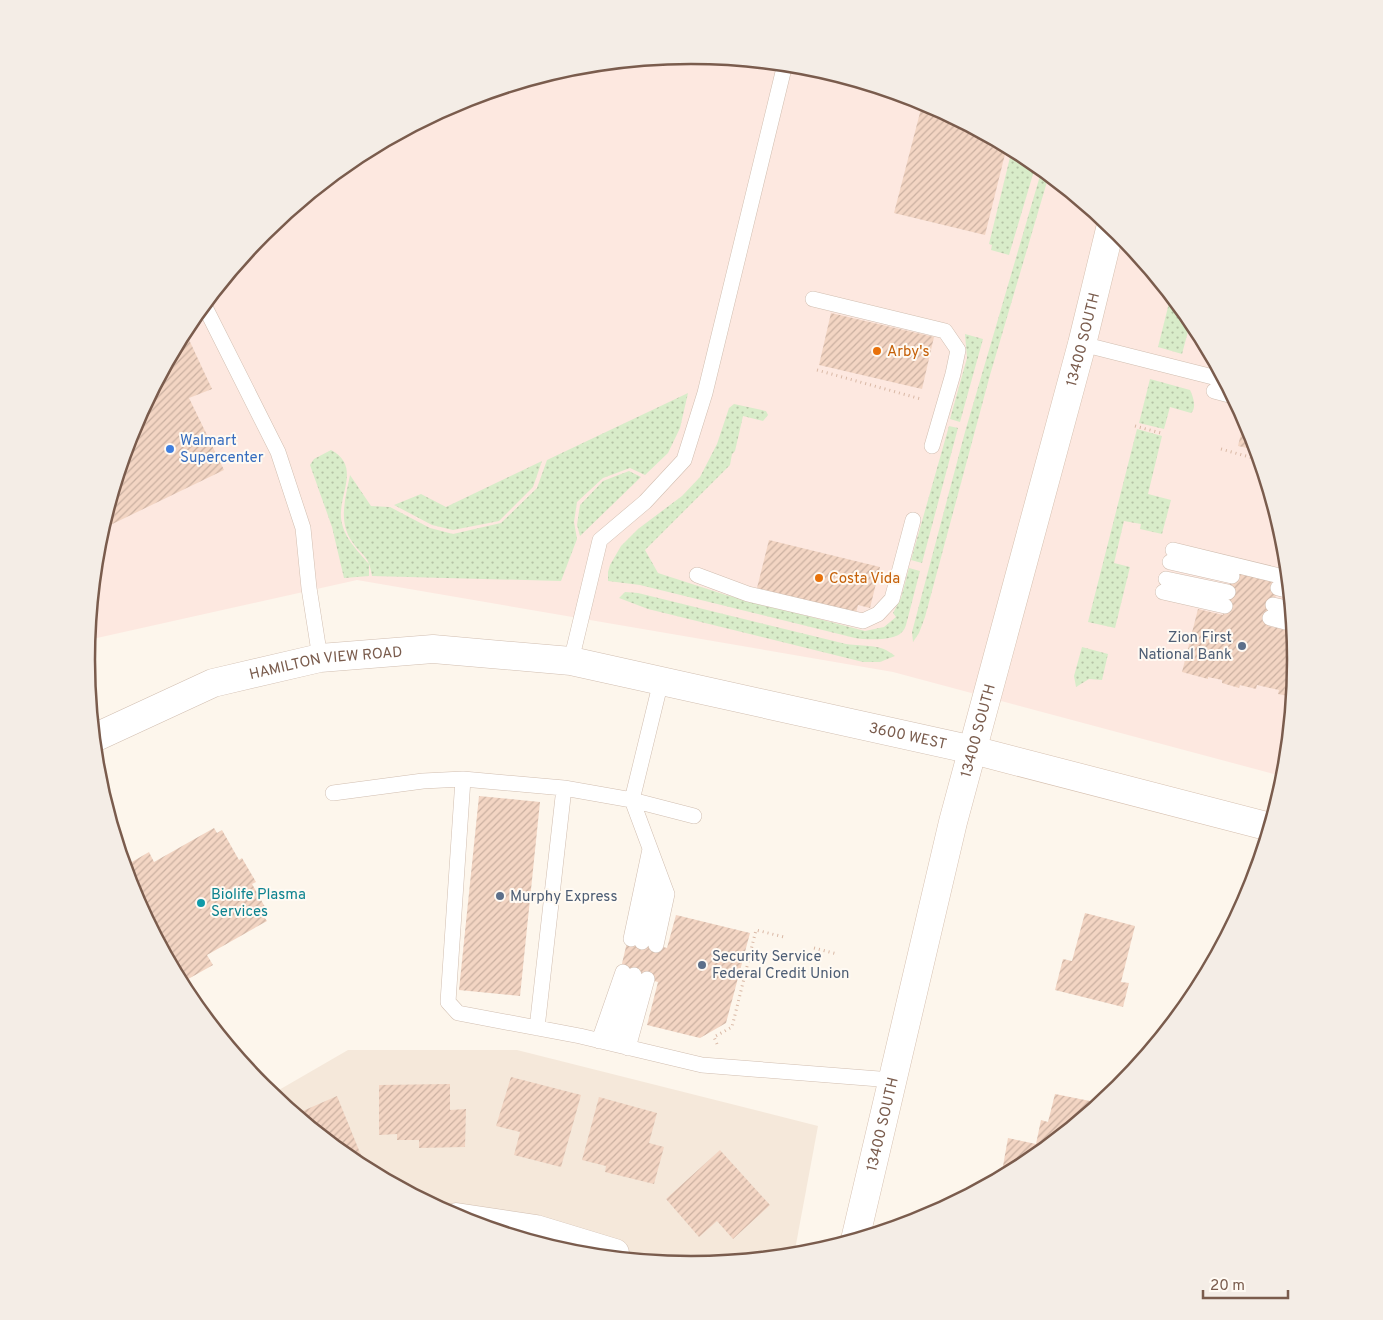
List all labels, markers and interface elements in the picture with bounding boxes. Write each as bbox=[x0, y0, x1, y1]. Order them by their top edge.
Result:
street label: 13400 SOUTH bbox=[1063, 291, 1105, 389]
place label: Arby's bbox=[887, 343, 929, 362]
marker: Arby's bbox=[871, 345, 883, 357]
place label: Walmart Supercenter bbox=[180, 432, 264, 468]
marker: Walmart Supercenter bbox=[164, 443, 176, 455]
place label: Costa Vida bbox=[829, 570, 900, 589]
marker: Costa Vida bbox=[813, 572, 825, 584]
place label: Zion First National Bank bbox=[1138, 629, 1232, 665]
marker: Zion First National Bank bbox=[1236, 640, 1248, 652]
street label: HAMILTON VIEW ROAD bbox=[248, 643, 403, 685]
street label: 13400 SOUTH bbox=[957, 682, 1001, 780]
street label: 3600 WEST bbox=[867, 719, 948, 755]
place label: Biolife Plasma Services bbox=[211, 886, 306, 922]
place label: Murphy Express bbox=[510, 888, 617, 907]
marker: Murphy Express bbox=[494, 890, 506, 902]
marker: Biolife Plasma Services bbox=[195, 897, 207, 909]
place label: Security Service Federal Credit Union bbox=[712, 948, 849, 984]
marker: Security Service Federal Credit Union bbox=[696, 959, 708, 971]
street label: 13400 SOUTH bbox=[863, 1076, 904, 1173]
scale bar bbox=[1203, 1268, 1288, 1300]
text: 20 m bbox=[1210, 1277, 1245, 1296]

